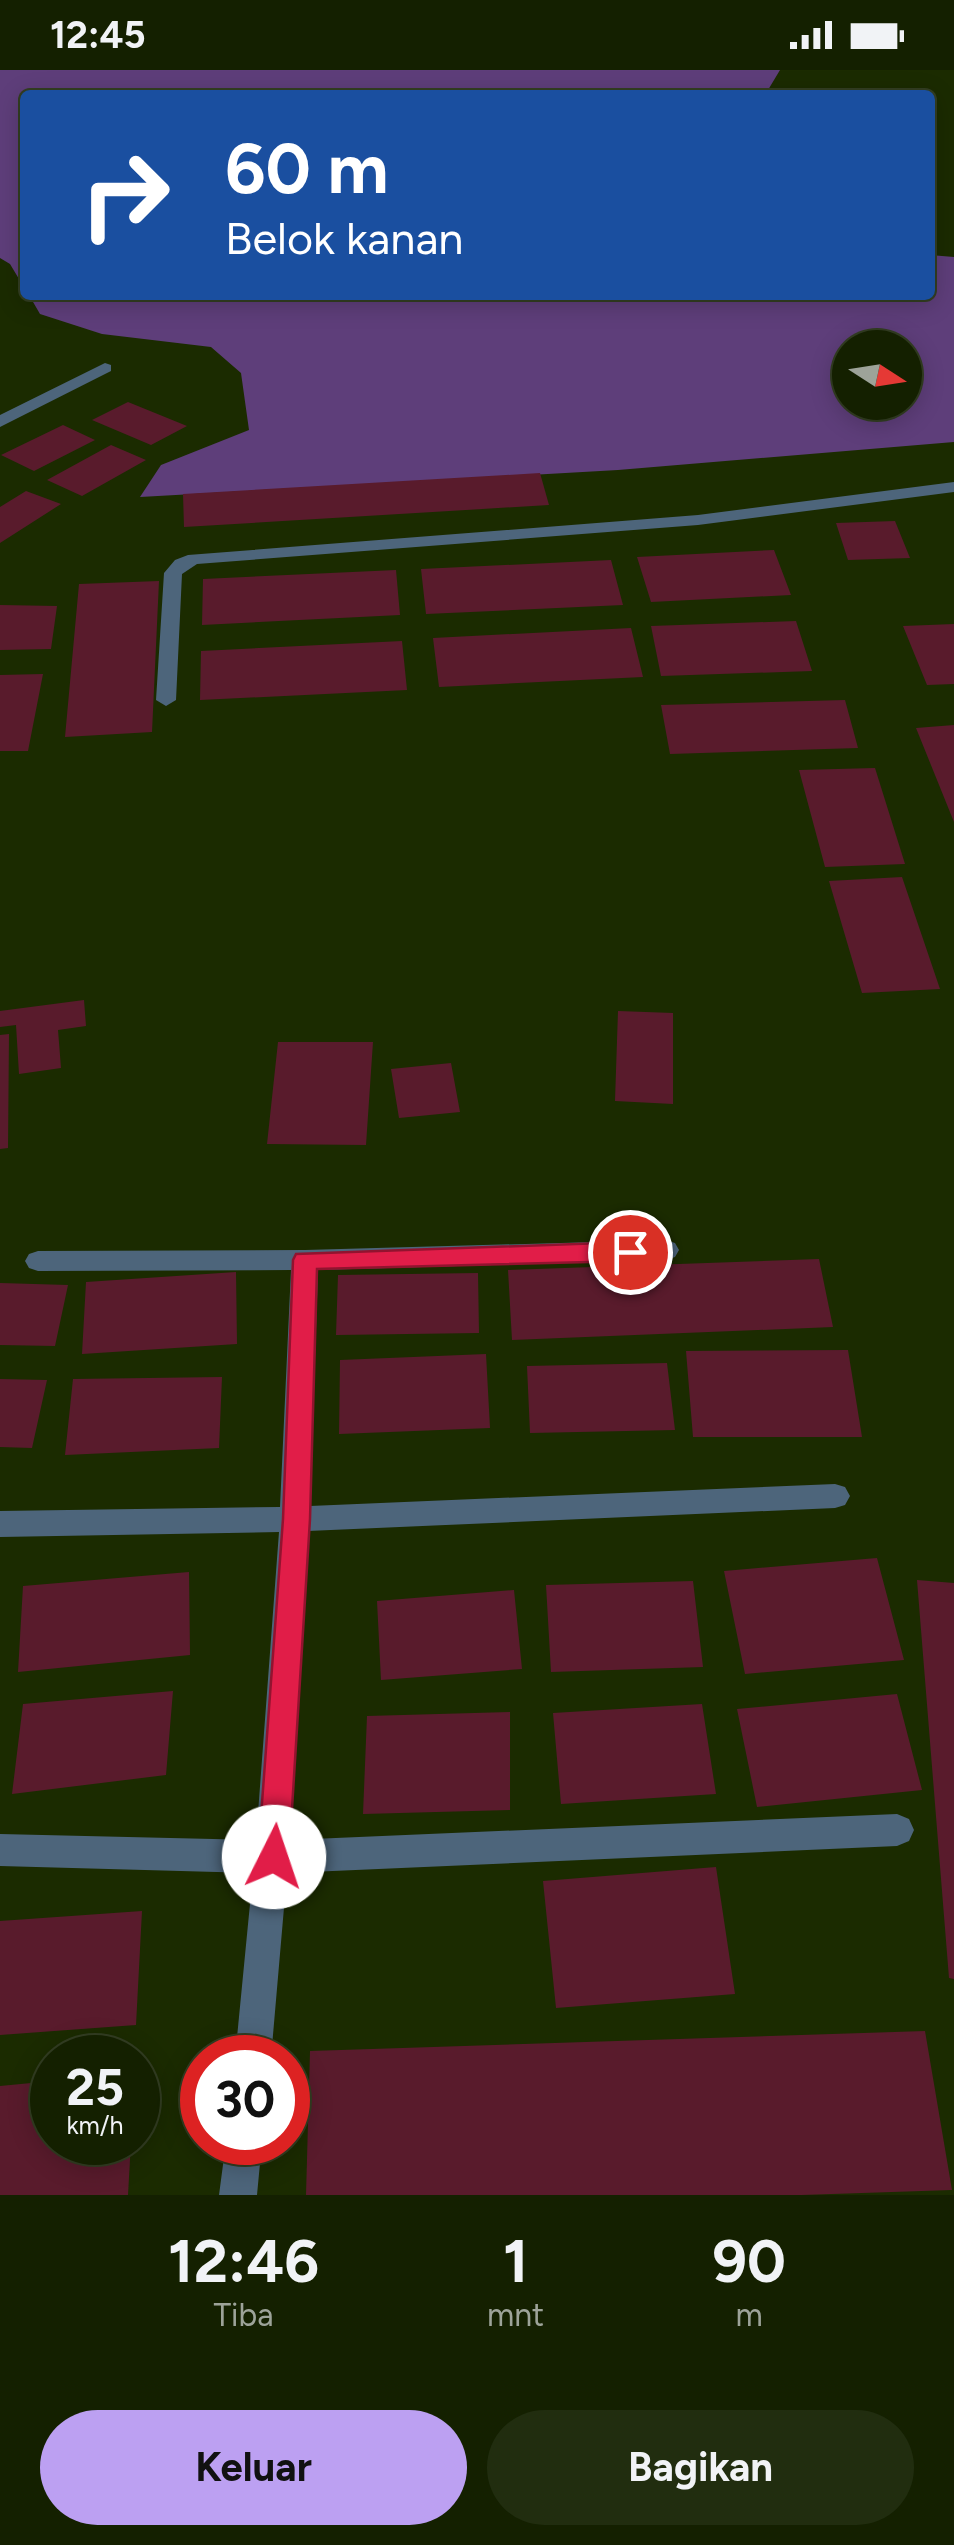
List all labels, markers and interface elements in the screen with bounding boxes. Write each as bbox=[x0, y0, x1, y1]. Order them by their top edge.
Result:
text: 12:45 bbox=[50, 12, 146, 58]
text: 60 m bbox=[225, 126, 389, 211]
icon: right bbox=[60, 130, 190, 260]
text: Belok kanan bbox=[225, 211, 463, 265]
north arrow bbox=[832, 330, 922, 420]
map controls bbox=[832, 330, 922, 420]
pin bbox=[588, 1210, 673, 1295]
icon: arrive bbox=[603, 1225, 658, 1280]
position arrow bbox=[222, 1805, 326, 1909]
speed limit sign: 30 bbox=[180, 2035, 310, 2165]
text: 25 bbox=[66, 2057, 124, 2118]
text: km/h bbox=[66, 2110, 124, 2140]
text: 12:46 bbox=[168, 2225, 319, 2297]
text: 1 bbox=[503, 2225, 528, 2297]
text: 90 bbox=[712, 2225, 786, 2297]
text: Tiba bbox=[213, 2296, 274, 2334]
text: mnt bbox=[487, 2296, 544, 2334]
text: m bbox=[735, 2296, 763, 2334]
button: Keluar bbox=[40, 2410, 467, 2525]
button: Bagikan bbox=[487, 2410, 914, 2525]

